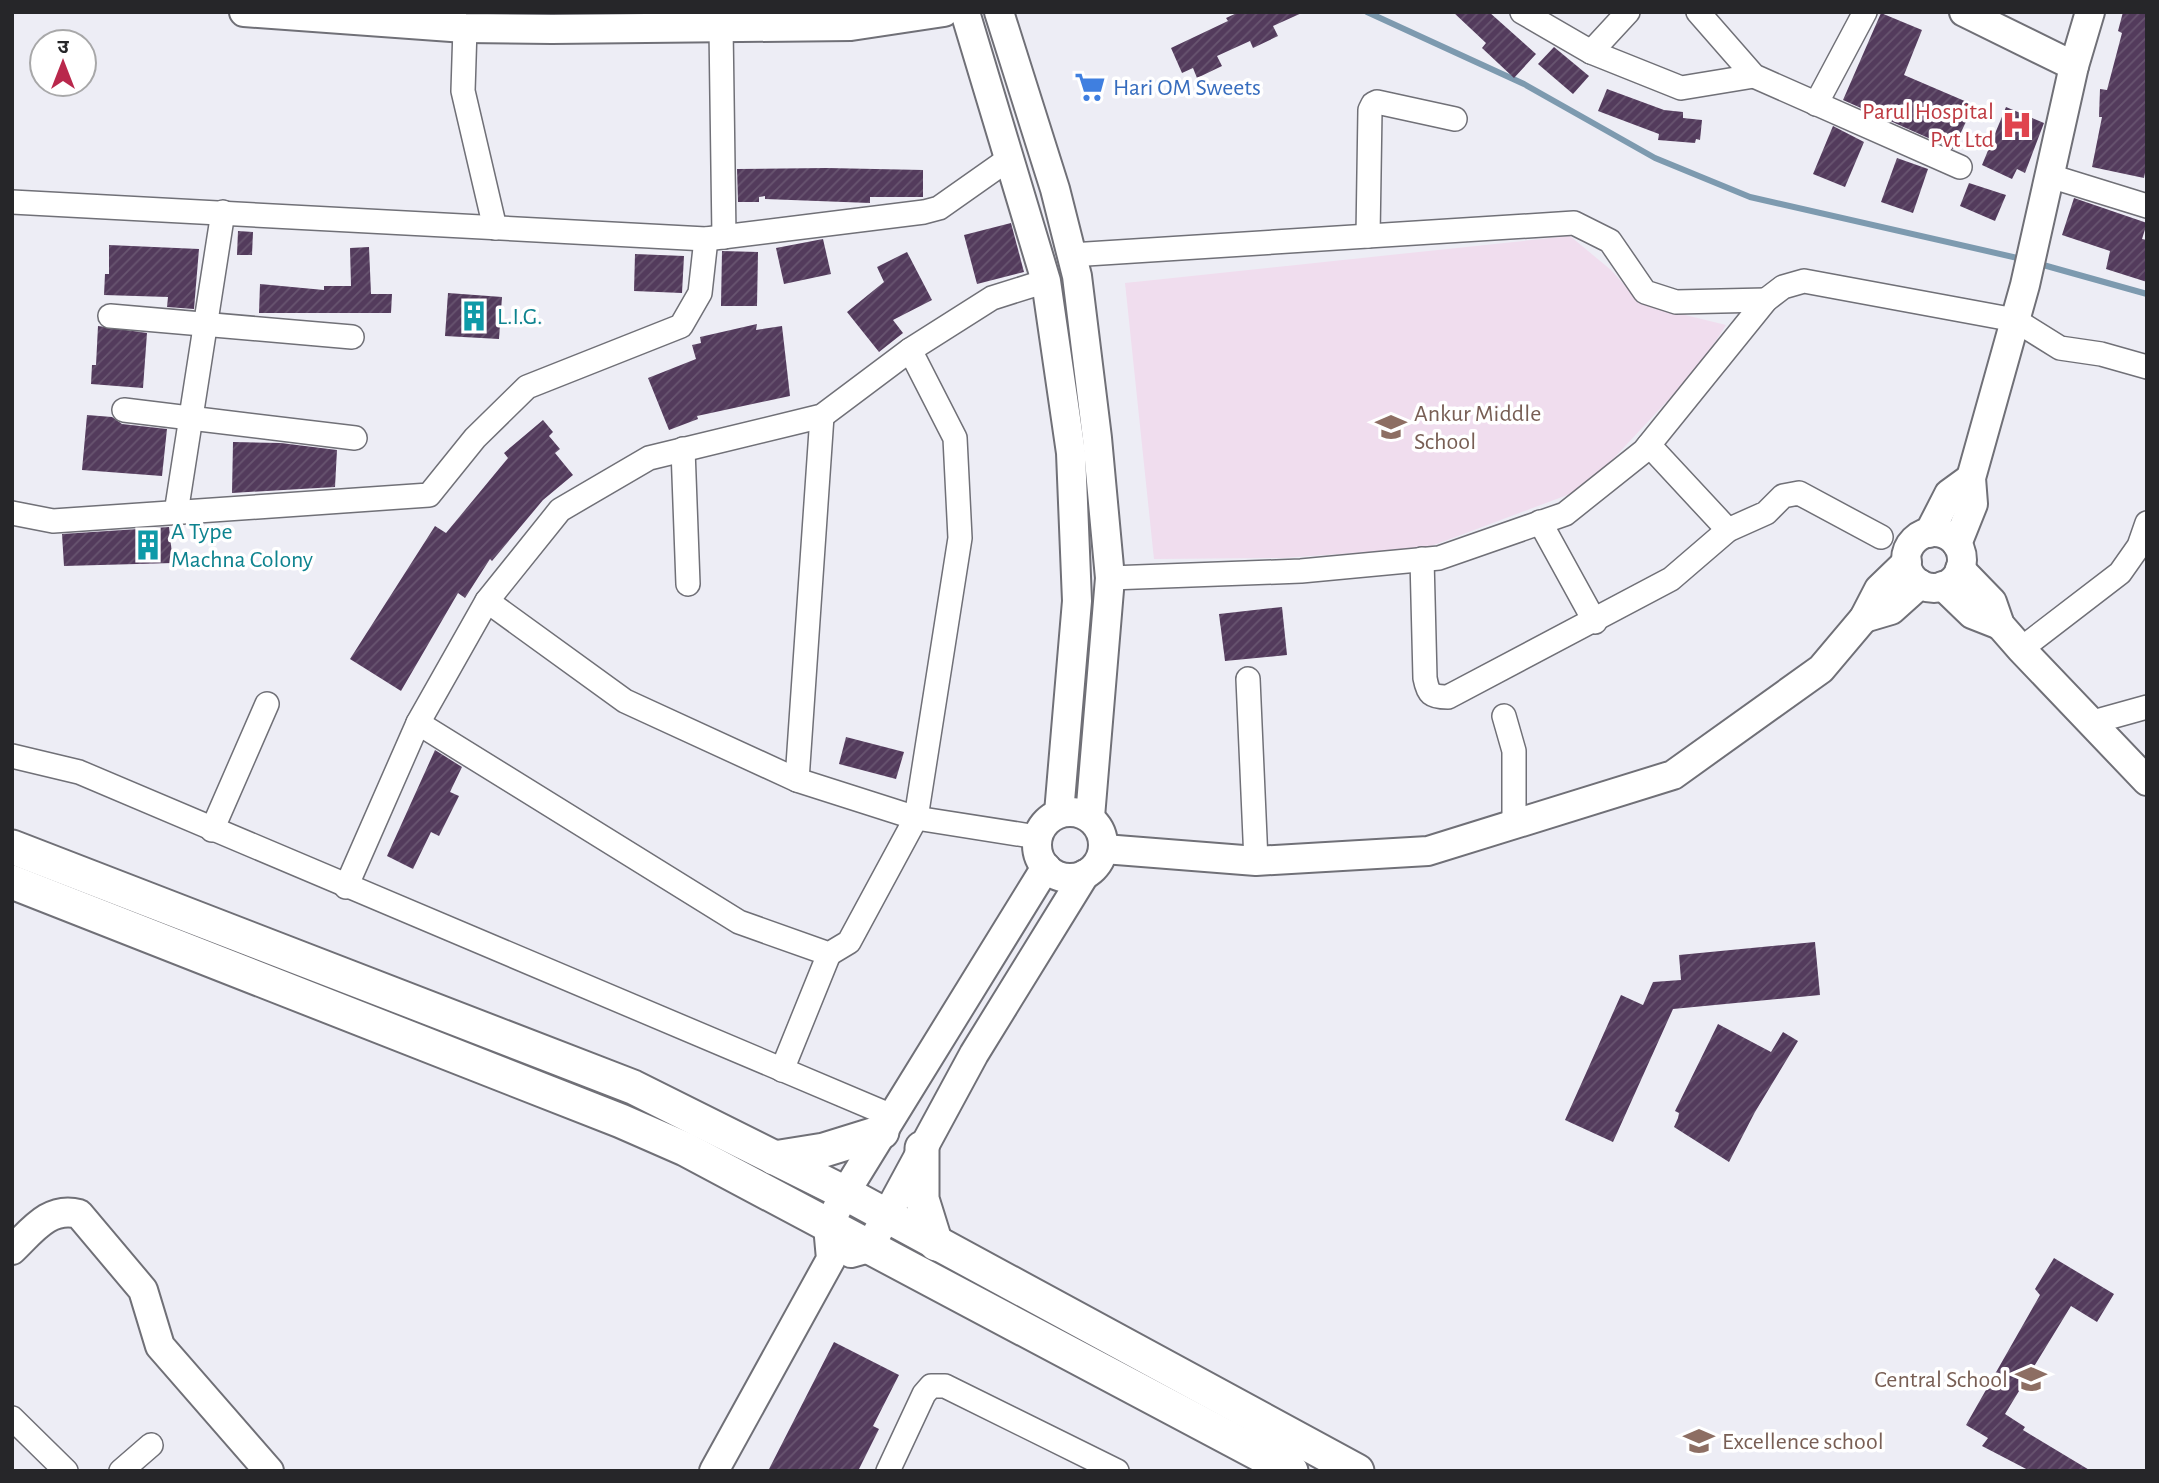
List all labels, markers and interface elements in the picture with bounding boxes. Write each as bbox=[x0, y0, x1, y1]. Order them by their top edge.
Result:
north arrow bbox=[28, 28, 98, 98]
text: उ bbox=[57, 38, 69, 57]
supermarket icon: Hari OM Sweets bbox=[1073, 70, 1107, 104]
place label: Hari OM Sweets bbox=[1113, 76, 1261, 100]
place label: Parul Hospital Pvt Ltd bbox=[1862, 100, 1994, 152]
hospital icon: Parul Hospital Pvt Ltd bbox=[2000, 108, 2034, 142]
building icon: L.I.G. bbox=[457, 299, 491, 333]
place label: L.I.G. bbox=[497, 305, 543, 329]
place label: Ankur Middle School bbox=[1414, 402, 1541, 454]
school or university icon: Ankur Middle School bbox=[1374, 410, 1408, 444]
place label: A Type Machna Colony bbox=[171, 520, 313, 572]
building icon: A Type Machna Colony bbox=[131, 528, 165, 562]
school or university icon: Central School bbox=[2014, 1362, 2048, 1396]
place label: Central School bbox=[1874, 1368, 2008, 1392]
school or university icon: Excellence school bbox=[1682, 1424, 1716, 1458]
place label: Excellence school bbox=[1722, 1430, 1884, 1454]

